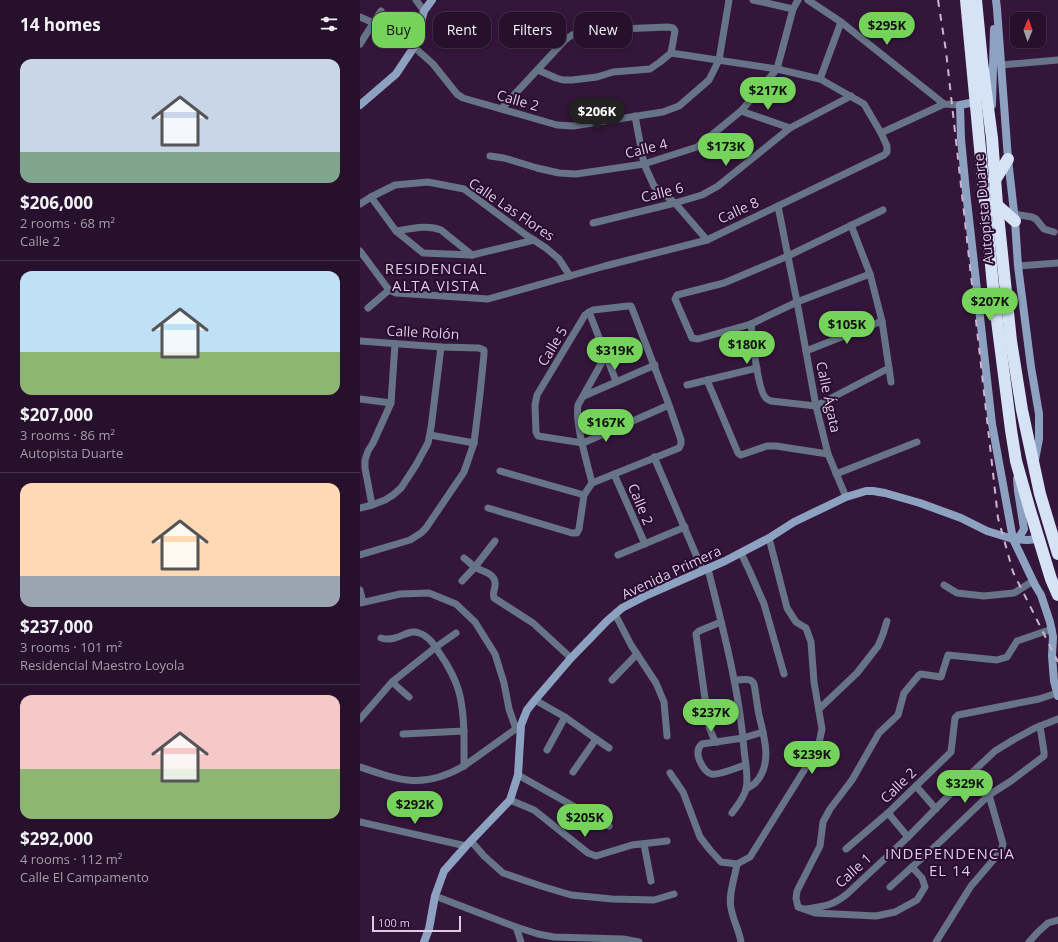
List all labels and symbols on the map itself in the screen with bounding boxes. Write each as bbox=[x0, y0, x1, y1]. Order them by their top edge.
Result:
pin: $295K bbox=[859, 12, 915, 46]
north arrow bbox=[1010, 12, 1046, 48]
pin: $217K bbox=[740, 77, 796, 111]
street label: Calle 2 bbox=[495, 85, 541, 115]
pin: $206K bbox=[569, 98, 625, 132]
pin: $173K bbox=[698, 133, 754, 167]
street label: Calle 4 bbox=[623, 134, 669, 162]
street label: Autopista Duarte bbox=[969, 153, 997, 265]
street label: Calle Las Flores bbox=[465, 173, 559, 245]
street label: Calle 6 bbox=[639, 178, 685, 206]
street label: Calle 8 bbox=[714, 192, 762, 228]
district label: RESIDENCIAL ALTA VISTA bbox=[385, 258, 487, 295]
pin: $207K bbox=[962, 288, 1018, 322]
pin: $105K bbox=[819, 311, 875, 345]
street label: Calle Rolón bbox=[386, 321, 460, 343]
street label: Calle 5 bbox=[533, 323, 571, 369]
pin: $180K bbox=[719, 331, 775, 365]
pin: $319K bbox=[587, 337, 643, 371]
street label: Calle Ágata bbox=[812, 360, 846, 434]
pin: $167K bbox=[578, 409, 634, 443]
street label: Calle 2 bbox=[624, 480, 658, 528]
street label: Avenida Primera bbox=[618, 541, 724, 603]
pin: $237K bbox=[683, 699, 739, 733]
pin: $239K bbox=[784, 741, 840, 775]
street label: Calle 2 bbox=[876, 763, 920, 807]
pin: $329K bbox=[937, 770, 993, 804]
pin: $292K bbox=[387, 791, 443, 825]
pin: $205K bbox=[557, 804, 613, 838]
district label: INDEPENDENCIA EL 14 bbox=[885, 843, 1015, 880]
street label: Calle 1 bbox=[831, 848, 875, 892]
scale bar bbox=[372, 914, 461, 933]

